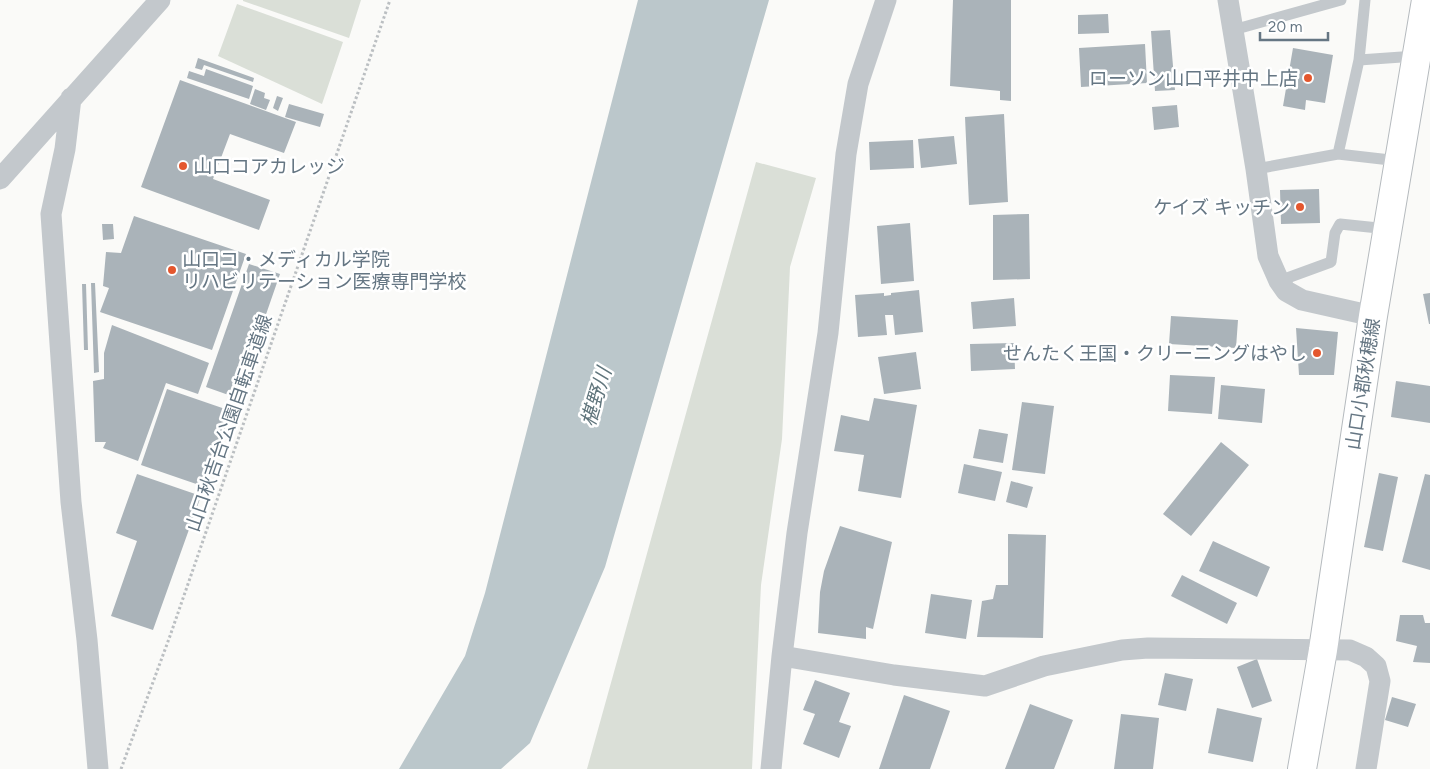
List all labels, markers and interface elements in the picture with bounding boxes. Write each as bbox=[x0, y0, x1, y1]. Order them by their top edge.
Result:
scale bar bbox=[1260, 10, 1328, 42]
text: 20 m bbox=[1268, 18, 1302, 36]
place label: ローソン山口平井中上店 bbox=[1089, 67, 1298, 90]
marker: ローソン山口平井中上店 bbox=[1302, 72, 1314, 84]
place label: 山口コアカレッジ bbox=[193, 155, 345, 178]
marker: 山口コアカレッジ bbox=[177, 160, 189, 172]
place label: ケイズ キッチン bbox=[1153, 196, 1290, 219]
marker: ケイズ キッチン bbox=[1294, 201, 1306, 213]
place label: 山口コ・メディカル学院 リハビリテーション医療専門学校 bbox=[182, 248, 467, 293]
marker: 山口コ・メディカル学院 リハビリテーション医療専門学校 bbox=[166, 264, 178, 276]
street label: 山口秋吉台公園自転車道線 bbox=[181, 311, 277, 535]
street label: 山口小郡秋穂線 bbox=[1341, 317, 1385, 451]
place label: せんたく王国・クリーニングはやし bbox=[1003, 342, 1307, 365]
marker: せんたく王国・クリーニングはやし bbox=[1311, 347, 1323, 359]
water label: 椹野川 bbox=[576, 363, 617, 429]

